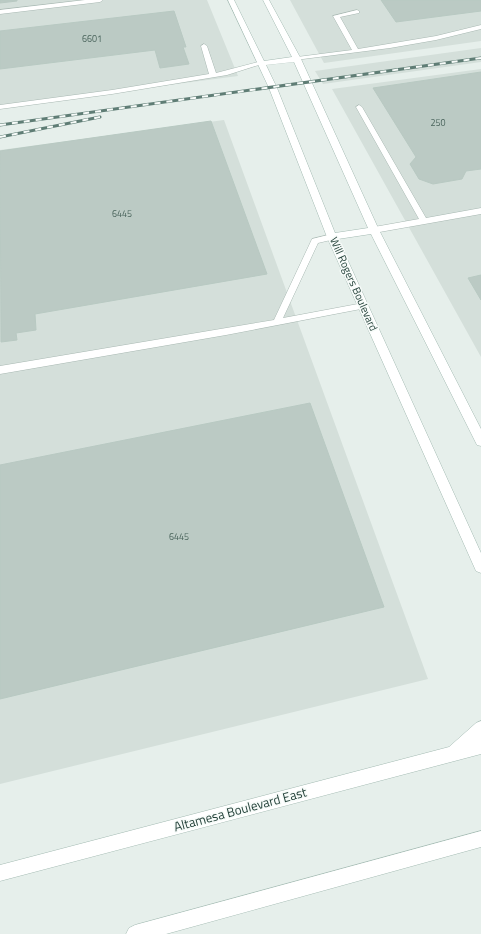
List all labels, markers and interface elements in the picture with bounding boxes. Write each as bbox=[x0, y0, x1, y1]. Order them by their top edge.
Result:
house number: 6601 bbox=[82, 32, 102, 45]
house number: 250 bbox=[430, 116, 446, 129]
house number: 6445 bbox=[112, 207, 132, 220]
street label: Will Rogers Boulevard bbox=[326, 234, 382, 334]
house number: 6445 bbox=[169, 530, 189, 543]
street label: Altamesa Boulevard East bbox=[171, 782, 309, 836]

